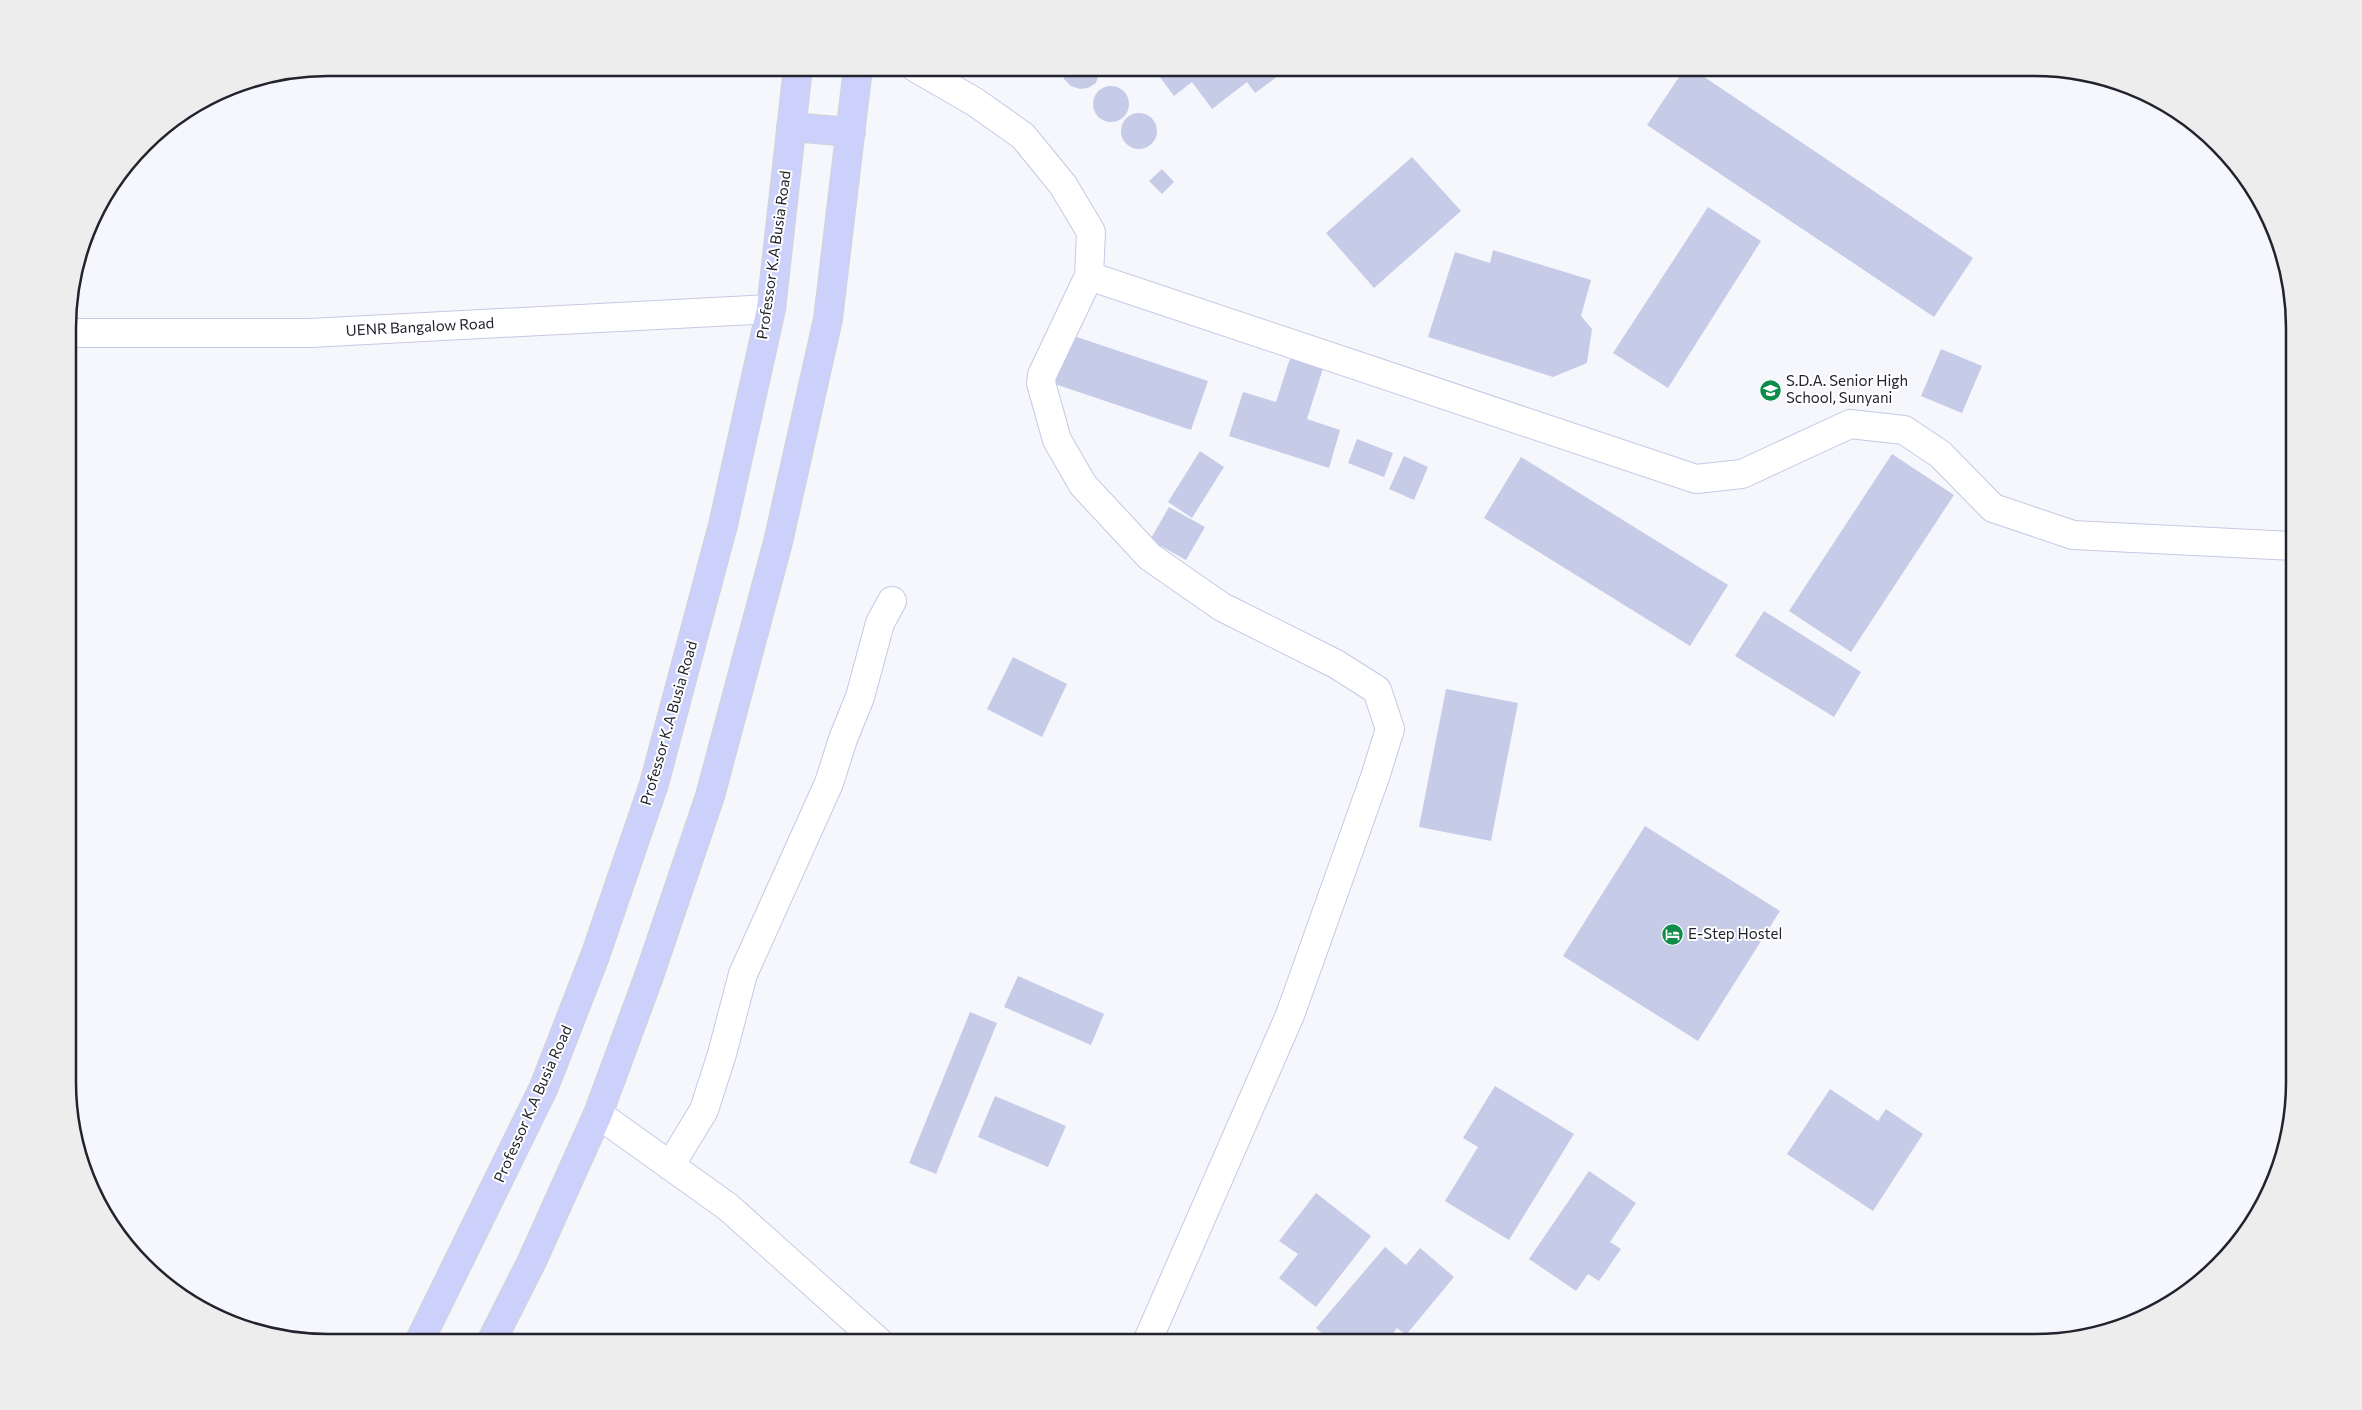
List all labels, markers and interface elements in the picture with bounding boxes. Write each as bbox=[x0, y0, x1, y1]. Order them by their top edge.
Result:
street label: Professor K.A Busia Road bbox=[752, 169, 794, 340]
street label: UENR Bangalow Road bbox=[345, 313, 495, 339]
place label: S.D.A. Senior High School, Sunyani bbox=[1786, 371, 1908, 406]
school or university icon: S.D.A. Senior High School, Sunyani bbox=[1758, 378, 1782, 402]
street label: Professor K.A Busia Road bbox=[636, 638, 700, 807]
hotel icon: E-Step Hostel bbox=[1660, 922, 1684, 946]
place label: E-Step Hostel bbox=[1688, 924, 1782, 942]
street label: Professor K.A Busia Road bbox=[489, 1022, 575, 1185]

